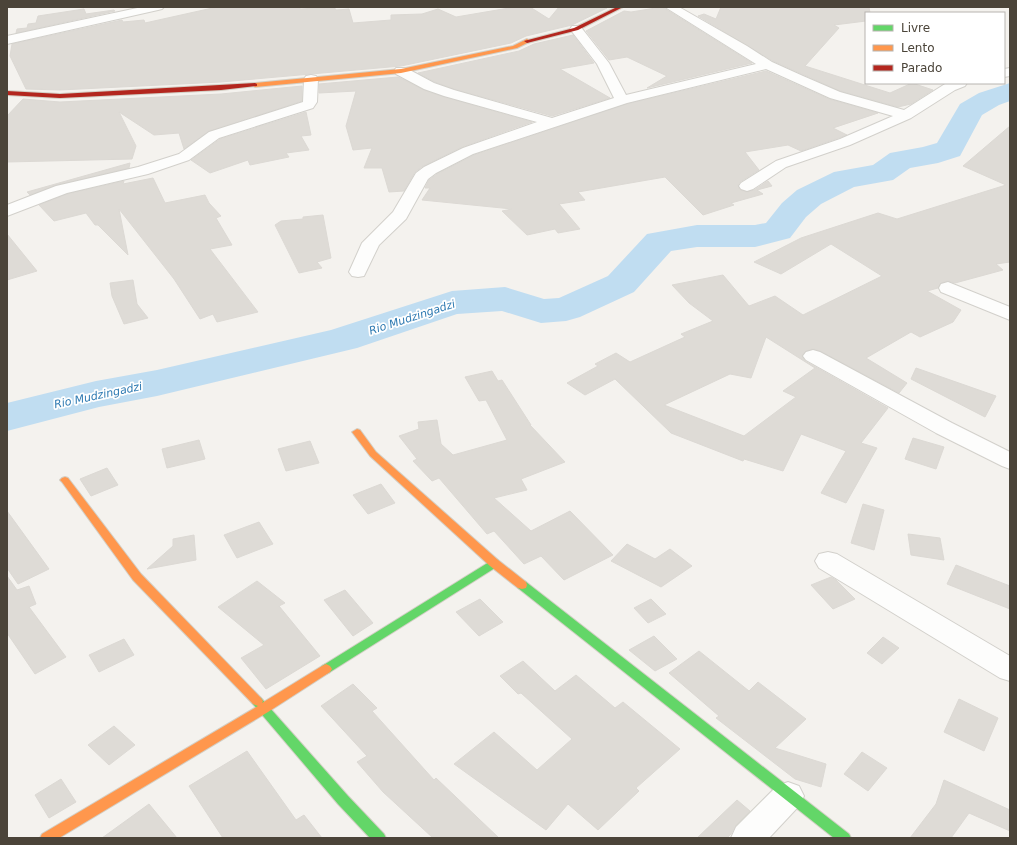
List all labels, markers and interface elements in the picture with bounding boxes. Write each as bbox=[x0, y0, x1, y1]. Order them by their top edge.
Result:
legend bbox=[865, 12, 1005, 84]
text: Livre bbox=[901, 21, 930, 35]
text: Lento bbox=[901, 41, 935, 55]
text: Parado bbox=[901, 61, 942, 75]
water label: Rio Mudzingadzi bbox=[367, 297, 457, 338]
water label: Rio Mudzingadzi bbox=[53, 380, 143, 411]

